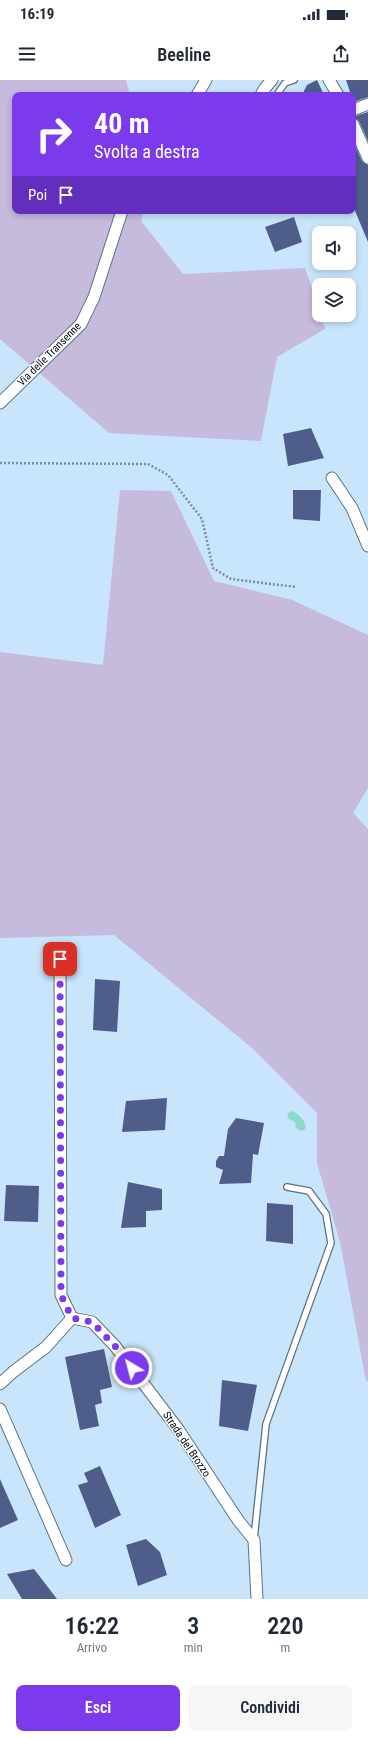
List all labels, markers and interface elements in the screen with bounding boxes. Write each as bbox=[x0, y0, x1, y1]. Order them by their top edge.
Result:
text: 16:19 bbox=[20, 5, 54, 23]
icon: menu bbox=[16, 43, 38, 65]
icon: share bbox=[330, 43, 352, 65]
text: Beeline bbox=[157, 44, 211, 65]
text: 40 m bbox=[94, 107, 150, 140]
icon: right bbox=[28, 108, 80, 160]
text: Svolta a destra bbox=[94, 141, 200, 162]
icon: arrive bbox=[55, 184, 77, 206]
text: Poi bbox=[28, 186, 47, 204]
map controls bbox=[312, 226, 356, 322]
button: sound bbox=[312, 226, 356, 270]
button: layers bbox=[312, 278, 356, 322]
street label: Via delle Transenne bbox=[15, 320, 84, 389]
pin bbox=[43, 942, 77, 976]
icon: arrive bbox=[49, 948, 71, 970]
position arrow bbox=[111, 1347, 153, 1389]
street label: Strada del Brozzo bbox=[160, 1409, 214, 1480]
text: 16:22 bbox=[65, 1612, 119, 1640]
text: 3 bbox=[187, 1612, 199, 1640]
text: 220 bbox=[267, 1612, 303, 1640]
text: Arrivo bbox=[77, 1640, 107, 1655]
text: min bbox=[184, 1640, 203, 1655]
text: m bbox=[280, 1640, 290, 1655]
button: Esci bbox=[16, 1685, 180, 1731]
button: Condividi bbox=[188, 1685, 352, 1731]

